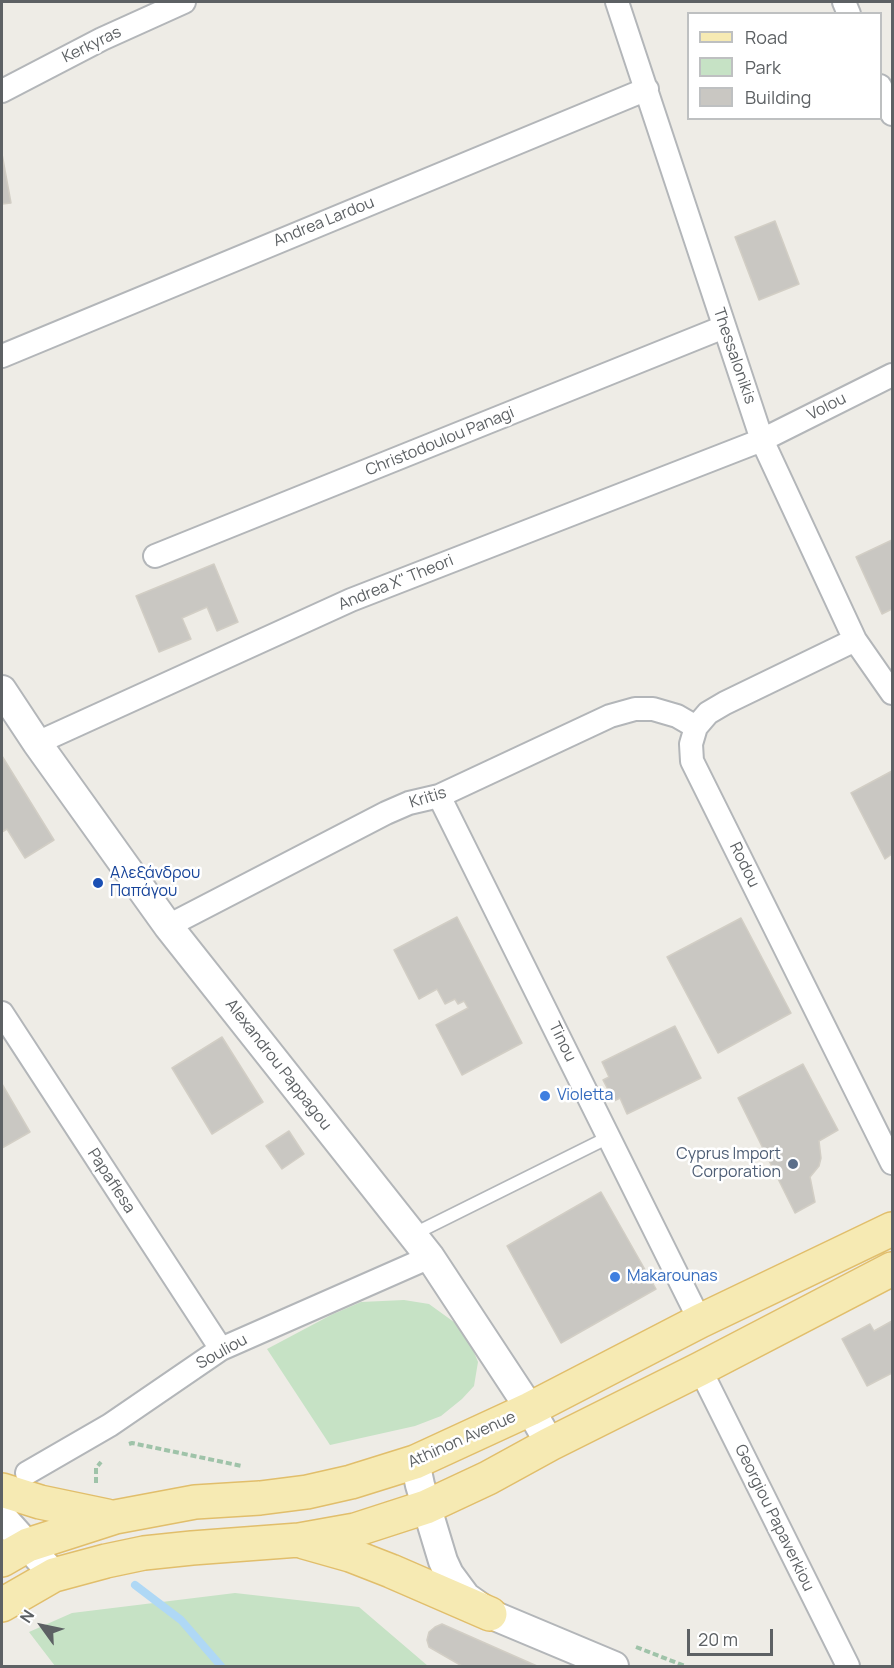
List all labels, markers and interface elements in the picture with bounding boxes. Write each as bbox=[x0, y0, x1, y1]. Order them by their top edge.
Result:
legend bbox=[687, 12, 882, 120]
street label: Kerkyras bbox=[59, 23, 125, 67]
text: Road bbox=[745, 25, 788, 49]
text: Park bbox=[745, 55, 781, 79]
text: Building bbox=[745, 85, 811, 109]
street label: Andrea Lardou bbox=[271, 193, 377, 251]
street label: Thessalonikis bbox=[709, 305, 759, 407]
street label: Volou bbox=[804, 389, 850, 425]
street label: Christodoulou Panagi bbox=[363, 403, 517, 481]
street label: Andrea X" Theori bbox=[336, 551, 456, 615]
street label: Kritis bbox=[407, 783, 449, 813]
street label: Rodou bbox=[725, 839, 763, 891]
place label: Αλεξάνδρου Παπάγου bbox=[110, 864, 200, 902]
marker: Αλεξάνδρου Παπάγου bbox=[91, 876, 105, 890]
street label: Alexandrou Pappagou bbox=[221, 996, 335, 1134]
street label: Tinou bbox=[544, 1019, 580, 1065]
place label: Violetta bbox=[557, 1086, 613, 1106]
marker: Violetta bbox=[538, 1089, 552, 1103]
street label: Papaflesa bbox=[83, 1145, 139, 1217]
place label: Cyprus Import Corporation bbox=[676, 1145, 781, 1183]
marker: Cyprus Import Corporation bbox=[786, 1157, 800, 1171]
place label: Makarounas bbox=[627, 1267, 718, 1287]
marker: Makarounas bbox=[608, 1270, 622, 1284]
street label: Souliou bbox=[193, 1330, 251, 1374]
street label: Athinon Avenue bbox=[405, 1408, 519, 1472]
street label: Georgiou Papaverkiou bbox=[730, 1442, 818, 1594]
north arrow bbox=[12, 1596, 72, 1656]
text: N bbox=[15, 1605, 39, 1627]
scale bar bbox=[690, 1617, 776, 1655]
text: 20 m bbox=[698, 1627, 738, 1651]

